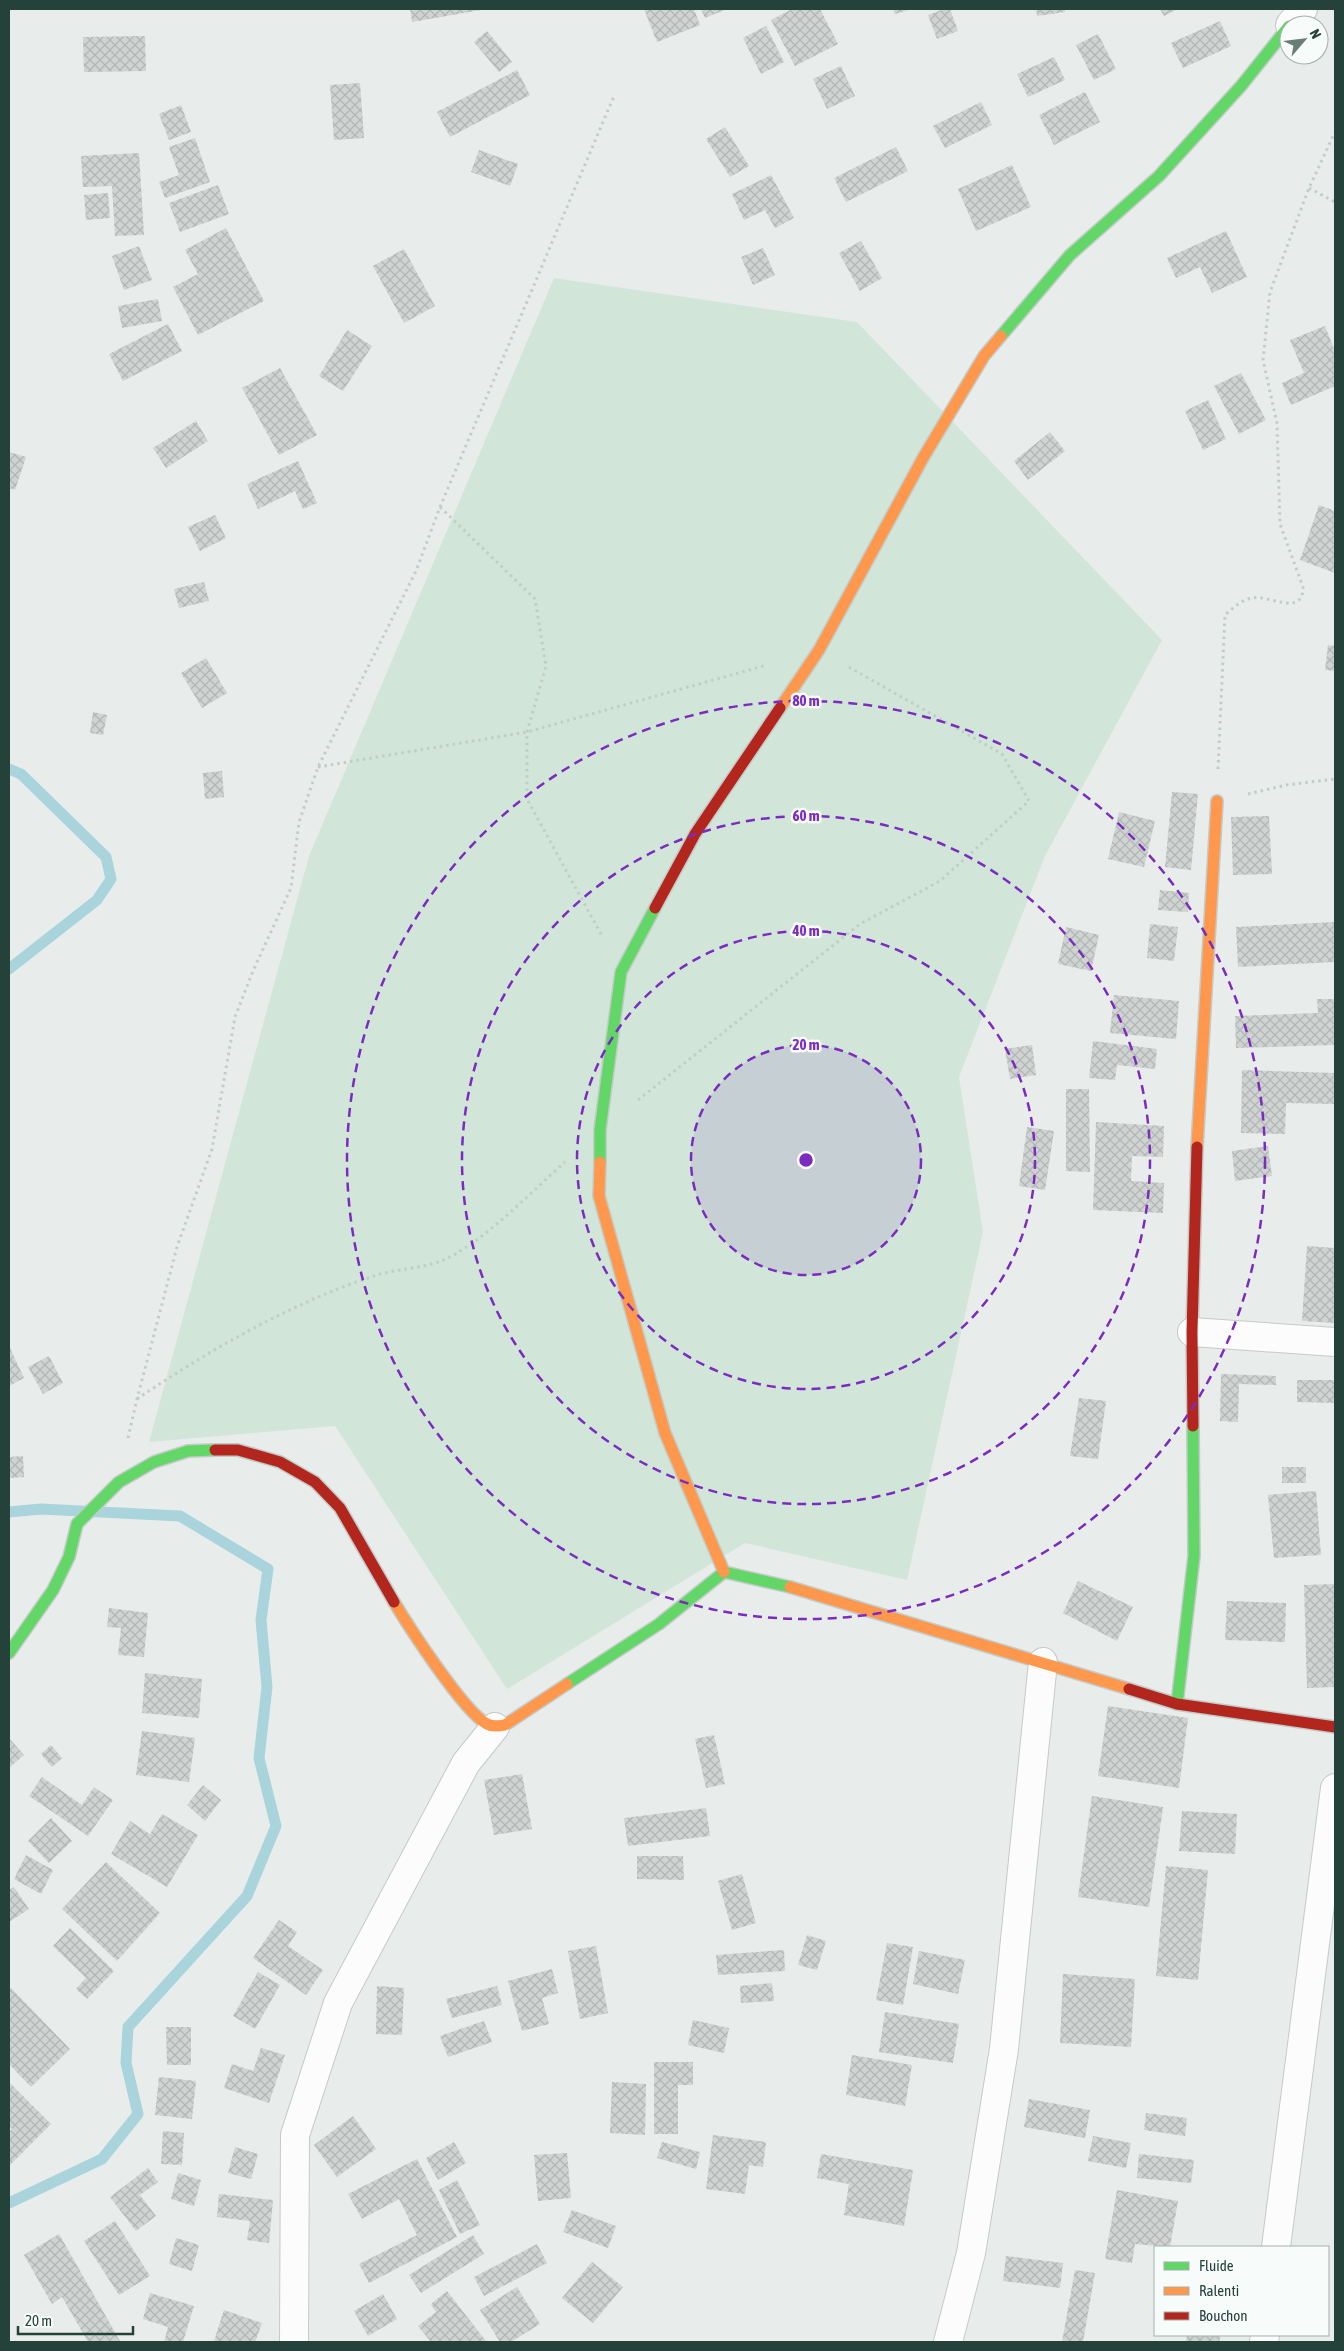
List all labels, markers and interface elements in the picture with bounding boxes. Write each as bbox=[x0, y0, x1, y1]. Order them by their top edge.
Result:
north arrow bbox=[1279, 15, 1329, 65]
text: N bbox=[1306, 26, 1324, 41]
text: 80 m bbox=[793, 692, 820, 709]
text: 60 m bbox=[793, 807, 820, 824]
text: 40 m bbox=[792, 922, 820, 939]
text: 20 m bbox=[793, 1036, 820, 1053]
centre of rings bbox=[797, 1151, 815, 1169]
legend bbox=[1154, 2246, 1329, 2336]
text: Fluide bbox=[1199, 2257, 1234, 2274]
text: Ralenti bbox=[1199, 2282, 1239, 2299]
scale bar bbox=[18, 2304, 132, 2336]
text: Bouchon bbox=[1199, 2307, 1248, 2324]
text: 20 m bbox=[25, 2312, 52, 2329]

